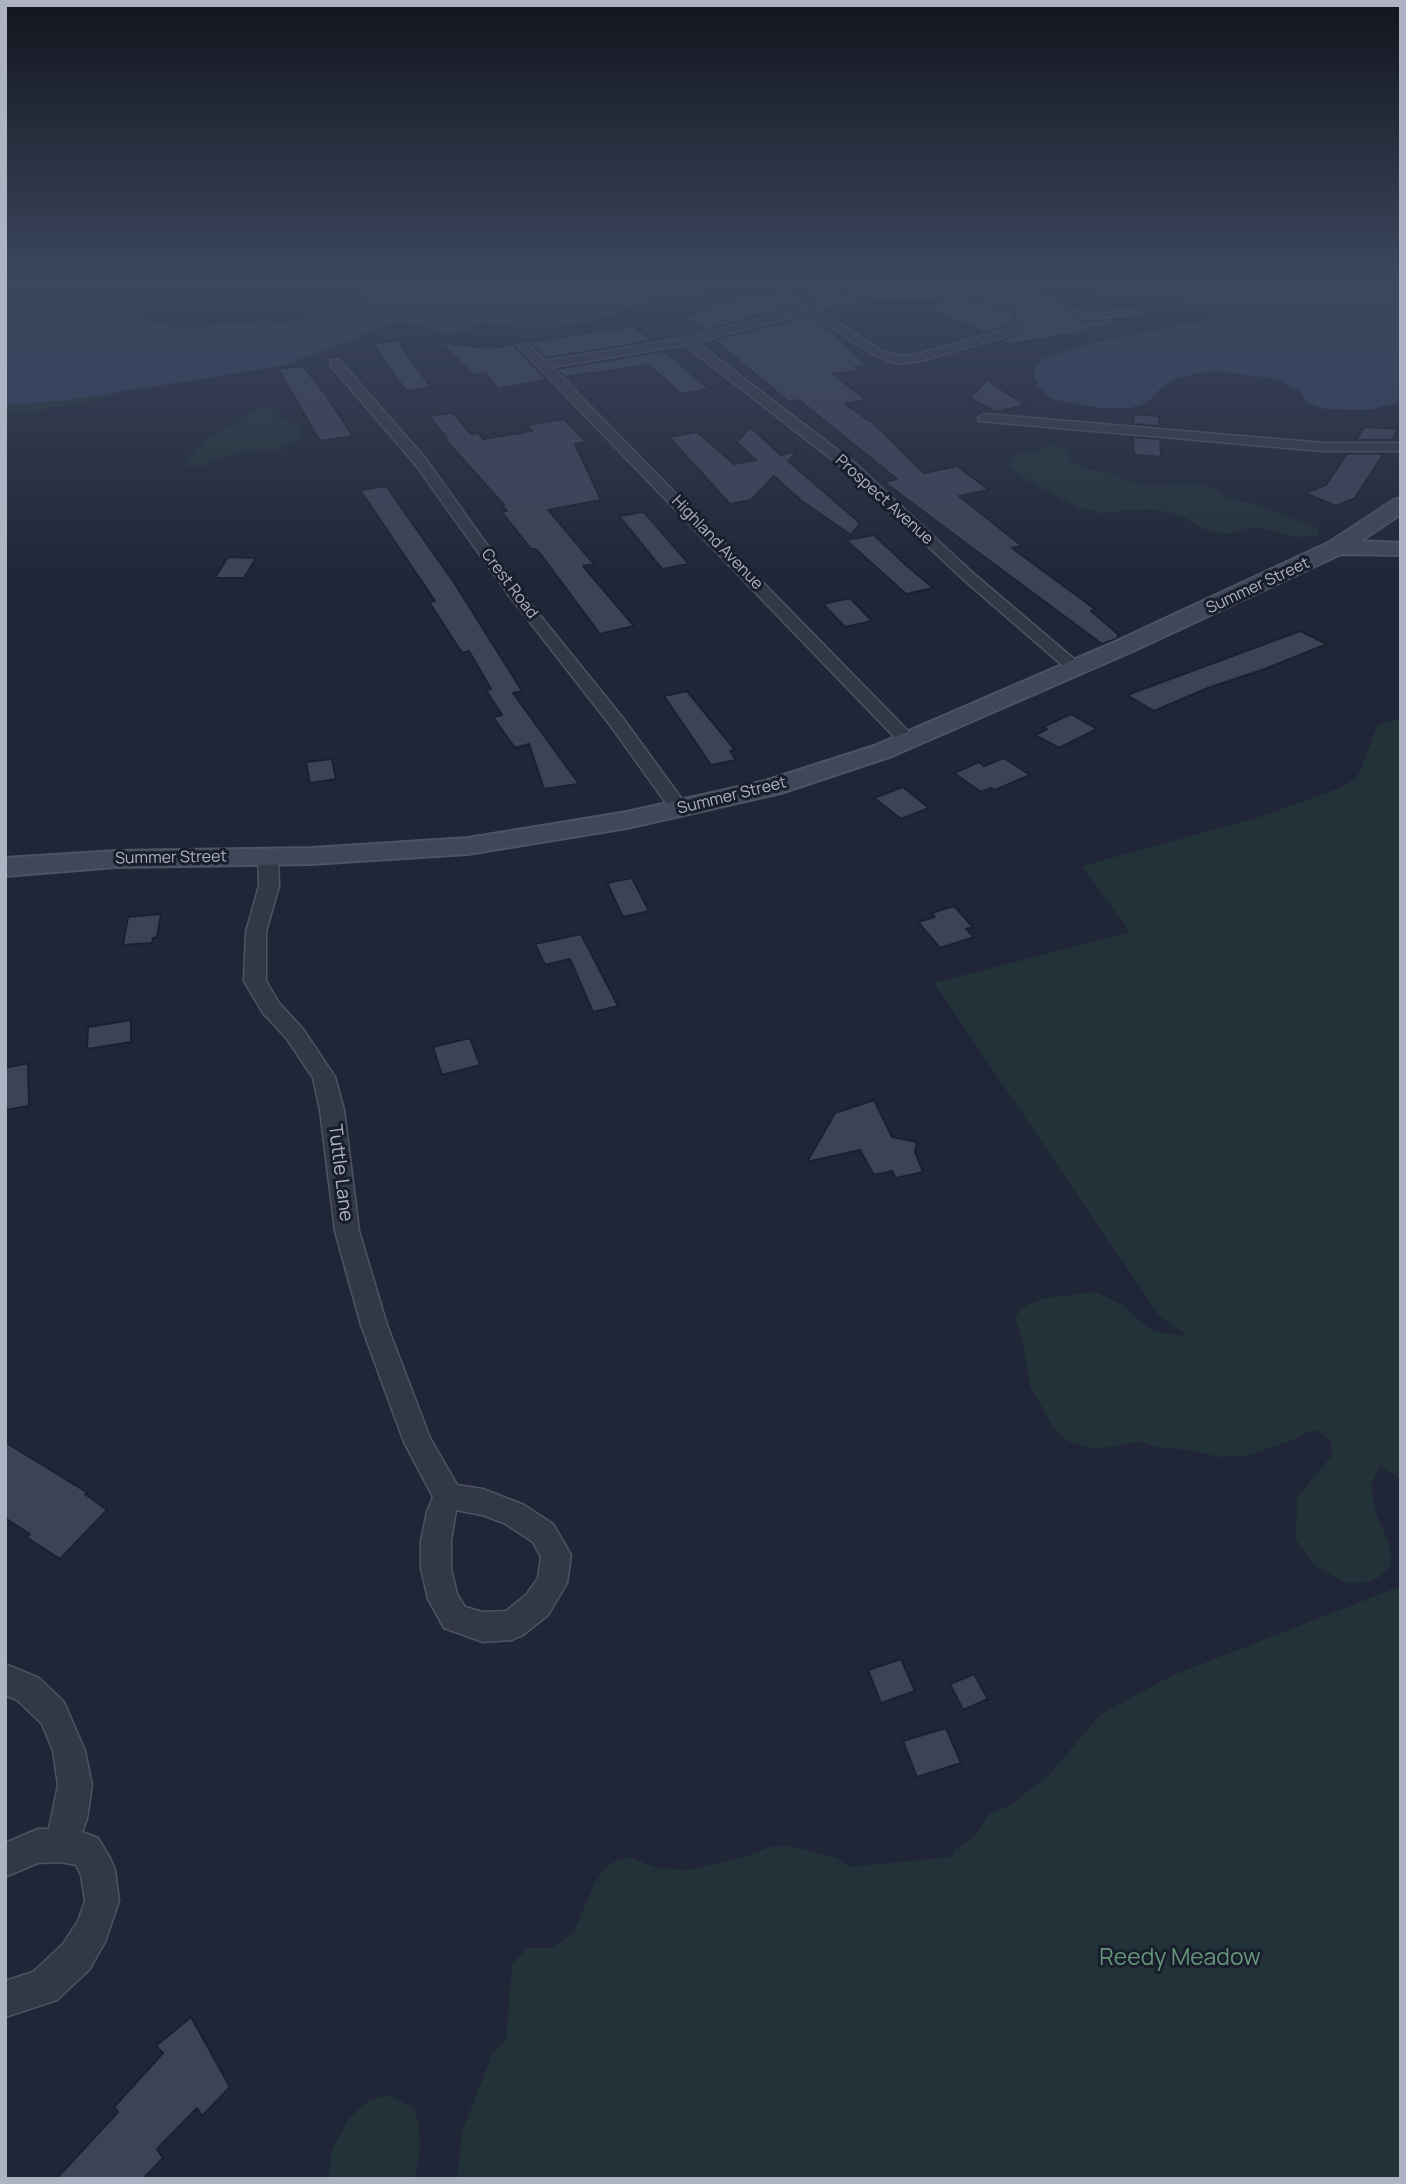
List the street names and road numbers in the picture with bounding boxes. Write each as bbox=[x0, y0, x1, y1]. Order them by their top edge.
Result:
street label: Prospect Avenue bbox=[831, 451, 937, 549]
street label: Highland Avenue bbox=[667, 492, 767, 594]
street label: Crest Road bbox=[477, 545, 541, 623]
street label: Summer Street bbox=[1203, 554, 1313, 618]
street label: Summer Street bbox=[675, 773, 789, 819]
street label: Summer Street bbox=[115, 847, 227, 869]
street label: Tuttle Lane bbox=[323, 1123, 357, 1223]

